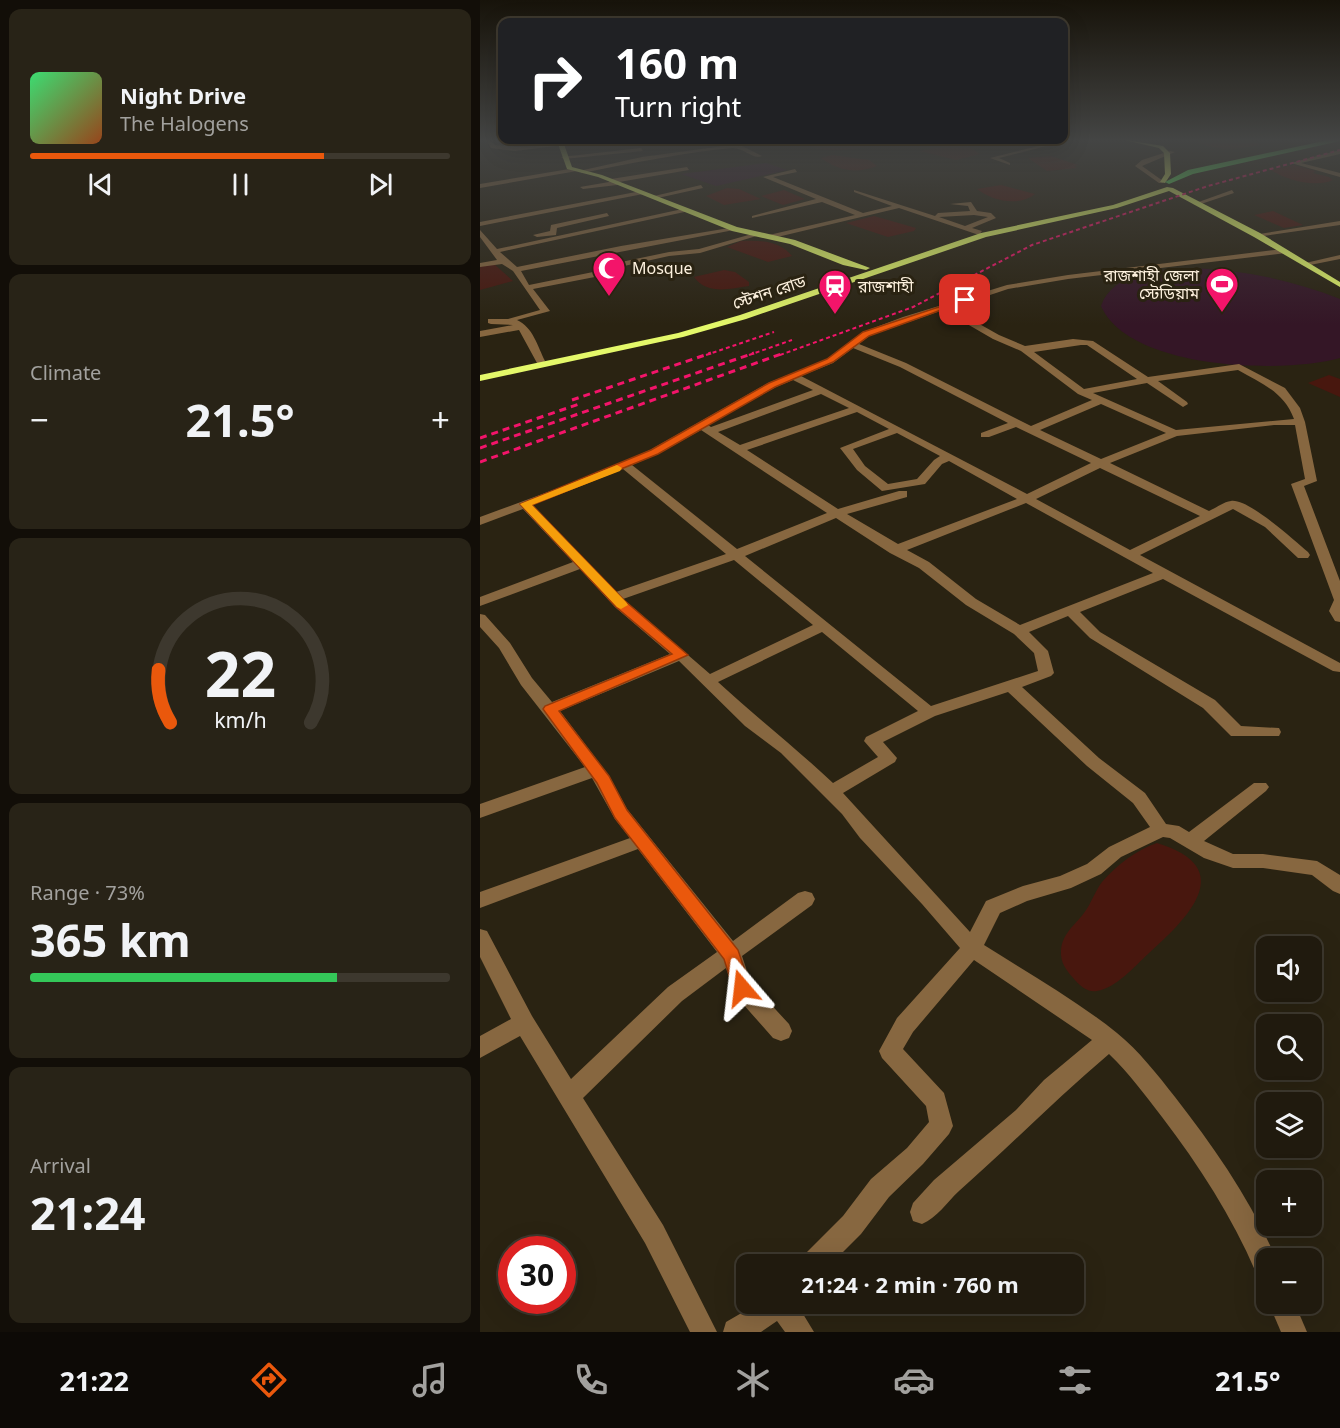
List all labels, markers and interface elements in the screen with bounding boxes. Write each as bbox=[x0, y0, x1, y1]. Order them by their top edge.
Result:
text: 160 m bbox=[615, 34, 739, 91]
icon: right bbox=[516, 42, 594, 120]
text: Night Drive bbox=[120, 80, 246, 110]
text: Turn right bbox=[615, 88, 741, 125]
text: The Halogens bbox=[120, 110, 249, 137]
icon: previous bbox=[84, 168, 117, 201]
icon: pause bbox=[224, 168, 257, 201]
icon: next bbox=[364, 168, 397, 201]
mosque icon: Mosque bbox=[591, 250, 627, 297]
place label: Mosque bbox=[632, 257, 693, 279]
place label: রাজশাহী জেলা স্টেডিয়াম bbox=[1103, 264, 1200, 304]
sports icon: রাজশাহী জেলা স্টেডিয়াম bbox=[1204, 266, 1240, 313]
station icon: রাজশাহী bbox=[817, 268, 853, 315]
street label: স্টেশন রোড bbox=[730, 270, 809, 314]
pin bbox=[939, 274, 990, 325]
place label: রাজশাহী bbox=[857, 275, 914, 297]
icon: arrive bbox=[948, 283, 981, 316]
text: Climate bbox=[30, 359, 101, 386]
text: 21.5° bbox=[186, 389, 294, 450]
text: − bbox=[30, 397, 49, 442]
text: + bbox=[431, 397, 450, 442]
text: 22 bbox=[204, 630, 276, 715]
text: km/h bbox=[214, 705, 266, 734]
text: Range · 73% bbox=[30, 879, 145, 906]
text: 365 km bbox=[30, 909, 191, 970]
map controls bbox=[1256, 936, 1322, 1314]
button: sound bbox=[1256, 936, 1322, 1002]
position arrow bbox=[710, 956, 774, 1020]
button: search bbox=[1256, 1014, 1322, 1080]
button: layers bbox=[1256, 1092, 1322, 1158]
text: Arrival bbox=[30, 1152, 91, 1179]
button: + bbox=[1256, 1170, 1322, 1236]
text: 21:24 bbox=[30, 1182, 146, 1243]
speed limit sign: 30 bbox=[498, 1236, 576, 1314]
button: − bbox=[1256, 1248, 1322, 1314]
text: 21:24 · 2 min · 760 m bbox=[801, 1269, 1019, 1299]
icon: directions bbox=[248, 1359, 290, 1401]
icon: music bbox=[409, 1359, 451, 1401]
icon: phone bbox=[570, 1359, 612, 1401]
icon: climate bbox=[732, 1359, 774, 1401]
icon: car bbox=[893, 1359, 935, 1401]
icon: filters bbox=[1054, 1359, 1096, 1401]
text: 21:22 bbox=[60, 1362, 129, 1399]
text: 21.5° bbox=[1215, 1362, 1280, 1399]

